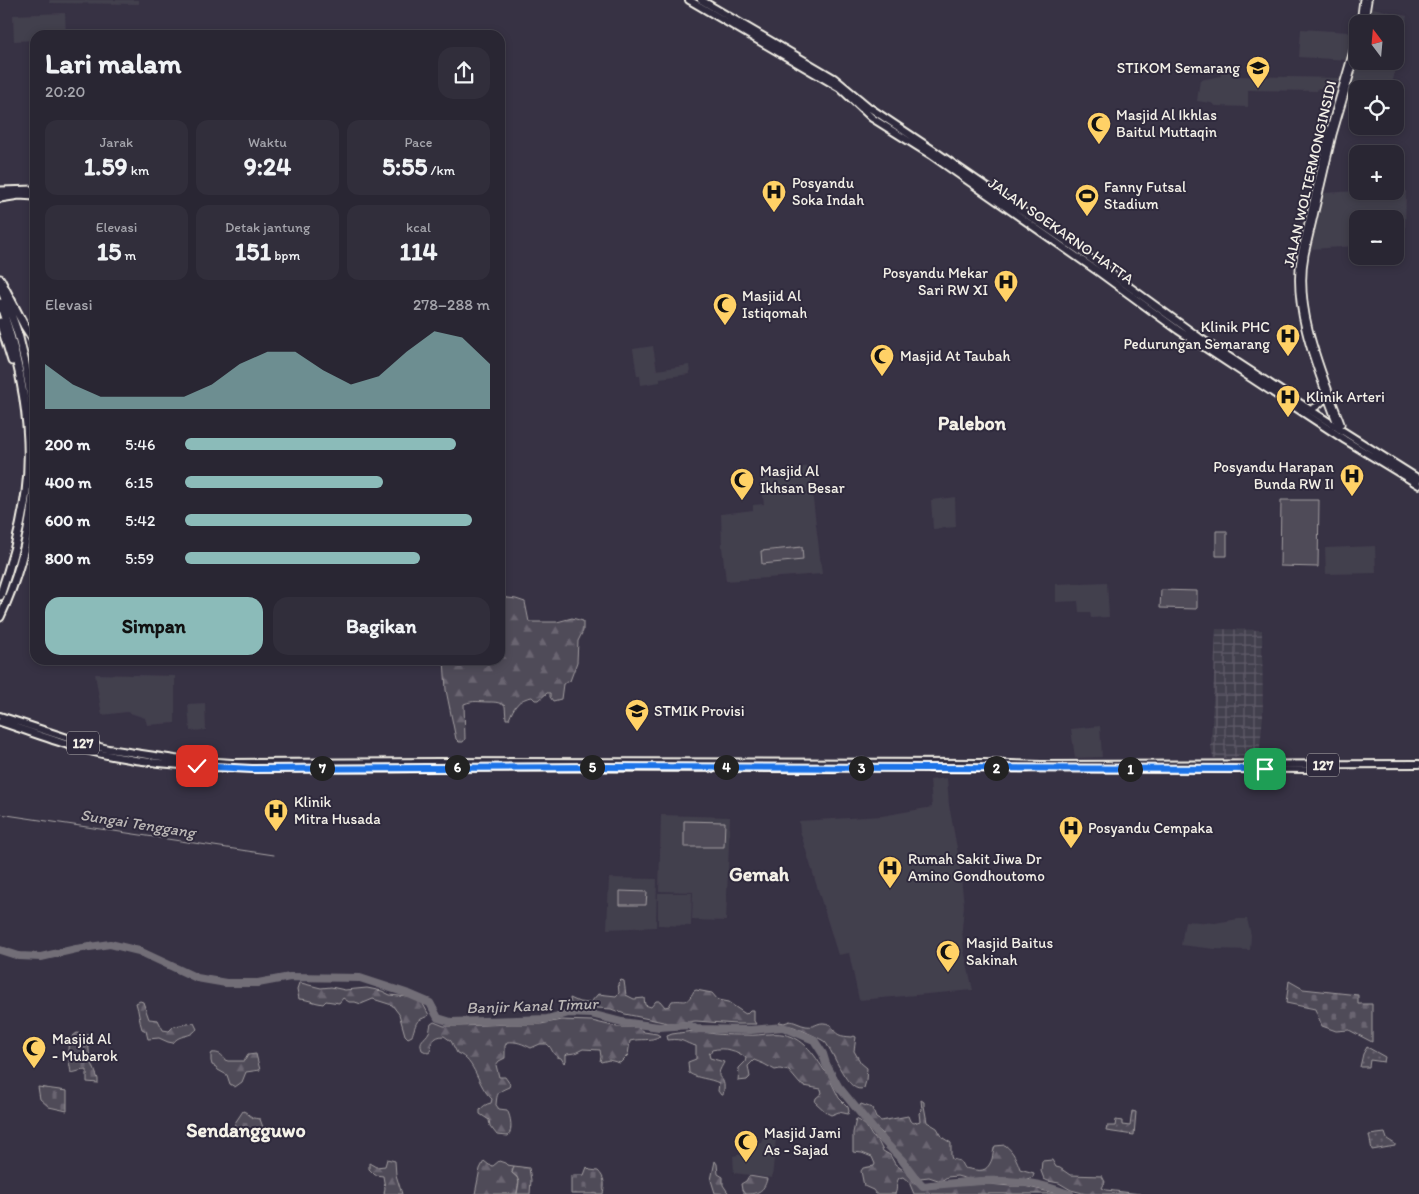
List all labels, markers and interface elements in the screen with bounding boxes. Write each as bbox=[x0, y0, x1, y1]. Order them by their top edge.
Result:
north arrow bbox=[1349, 15, 1404, 70]
map controls bbox=[1349, 15, 1404, 265]
text: Lari malam bbox=[45, 46, 181, 80]
button: share bbox=[438, 47, 490, 99]
school or university icon: STIKOM Semarang bbox=[1245, 55, 1271, 89]
place label: STIKOM Semarang bbox=[1117, 59, 1240, 77]
street label: JALAN WOLTERMONGINSIDI bbox=[1280, 79, 1340, 269]
button: locate bbox=[1349, 80, 1404, 135]
text: 20:20 bbox=[45, 82, 85, 101]
place label: Masjid Al Ikhlas Baitul Muttaqin bbox=[1116, 106, 1218, 141]
mosque icon: Masjid Al Ikhlas Baitul Muttaqin bbox=[1086, 111, 1112, 145]
text: Jarak bbox=[100, 134, 133, 151]
text: Waktu bbox=[248, 134, 287, 151]
text: Pace bbox=[404, 134, 433, 151]
button: + bbox=[1349, 145, 1404, 200]
text: 1.59 bbox=[84, 151, 128, 181]
text: 9:24 bbox=[244, 151, 291, 181]
text: 5:55 bbox=[382, 151, 427, 181]
text: km bbox=[128, 162, 149, 179]
text: /km bbox=[427, 162, 455, 179]
place label: Posyandu Soka Indah bbox=[792, 174, 864, 209]
street label: JALAN SOEKARNO HATTA bbox=[985, 174, 1138, 288]
place label: Fanny Futsal Stadium bbox=[1104, 178, 1187, 213]
hospital icon: Posyandu Soka Indah bbox=[761, 179, 787, 213]
sports icon: Fanny Futsal Stadium bbox=[1074, 183, 1100, 217]
button: − bbox=[1349, 210, 1404, 265]
text: Elevasi bbox=[96, 219, 137, 236]
text: Detak jantung bbox=[225, 219, 310, 236]
text: kcal bbox=[406, 219, 431, 236]
text: 15 bbox=[97, 236, 121, 266]
text: 151 bbox=[235, 236, 271, 266]
text: 114 bbox=[399, 236, 438, 266]
text: m bbox=[121, 247, 136, 264]
text: bpm bbox=[271, 247, 300, 264]
place label: Posyandu Mekar Sari RW XI bbox=[883, 264, 988, 299]
hospital icon: Posyandu Mekar Sari RW XI bbox=[993, 269, 1019, 303]
place label: Masjid Al Istiqomah bbox=[742, 287, 807, 322]
mosque icon: Masjid Al Istiqomah bbox=[712, 292, 738, 326]
text: Elevasi bbox=[45, 295, 93, 314]
text: 278–288 m bbox=[413, 295, 490, 314]
place label: Klinik PHC Pedurungan Semarang bbox=[1123, 318, 1270, 353]
hospital icon: Klinik PHC Pedurungan Semarang bbox=[1275, 323, 1301, 357]
mosque icon: Masjid At Taubah bbox=[869, 343, 895, 377]
place label: Masjid At Taubah bbox=[900, 347, 1010, 365]
hospital icon: Klinik Arteri bbox=[1275, 384, 1301, 418]
place label: Klinik Arteri bbox=[1306, 388, 1385, 406]
district label: Palebon bbox=[938, 411, 1007, 435]
text: 200 m bbox=[45, 435, 90, 454]
text: 5:46 bbox=[125, 435, 155, 454]
place label: Posyandu Harapan Bunda RW II bbox=[1213, 458, 1335, 493]
place label: Masjid Al Ikhsan Besar bbox=[760, 462, 845, 497]
hospital icon: Posyandu Harapan Bunda RW II bbox=[1339, 463, 1365, 497]
mosque icon: Masjid Al Ikhsan Besar bbox=[729, 467, 755, 501]
text: 400 m bbox=[45, 473, 91, 492]
text: 6:15 bbox=[125, 473, 153, 492]
text: 600 m bbox=[45, 511, 90, 530]
text: 5:42 bbox=[125, 511, 155, 530]
text: 800 m bbox=[45, 549, 91, 568]
text: 5:59 bbox=[125, 549, 154, 568]
button: Simpan bbox=[45, 597, 263, 655]
button: Bagikan bbox=[273, 597, 490, 655]
school or university icon: STMIK Provisi bbox=[624, 698, 650, 732]
place label: STMIK Provisi bbox=[654, 702, 745, 720]
road number: 127 bbox=[67, 731, 99, 754]
pin bbox=[176, 745, 218, 787]
pin bbox=[1244, 748, 1286, 790]
icon: check bbox=[183, 752, 211, 780]
pin: 6 bbox=[444, 754, 470, 780]
pin: 5 bbox=[580, 754, 604, 780]
pin: 4 bbox=[714, 754, 738, 780]
road number: 127 bbox=[1307, 754, 1339, 776]
icon: arrive bbox=[1251, 755, 1279, 783]
pin: 7 bbox=[310, 756, 334, 780]
pin: 3 bbox=[848, 756, 874, 780]
pin: 2 bbox=[984, 756, 1008, 780]
pin: 1 bbox=[1118, 756, 1142, 782]
text: 6 bbox=[454, 759, 461, 776]
text: 5 bbox=[589, 759, 596, 776]
text: 4 bbox=[722, 759, 731, 776]
text: 7 bbox=[319, 760, 326, 777]
text: 3 bbox=[858, 760, 865, 777]
text: 2 bbox=[993, 760, 1000, 777]
text: 1 bbox=[1127, 761, 1134, 778]
place label: Klinik Mitra Husada bbox=[294, 793, 381, 828]
hospital icon: Klinik Mitra Husada bbox=[263, 798, 289, 832]
water label: Sungai Tenggang bbox=[79, 805, 199, 842]
hospital icon: Posyandu Cempaka bbox=[1058, 815, 1084, 849]
place label: Posyandu Cempaka bbox=[1088, 819, 1213, 837]
place label: Rumah Sakit Jiwa Dr Amino Gondhoutomo bbox=[908, 850, 1045, 885]
hospital icon: Rumah Sakit Jiwa Dr Amino Gondhoutomo bbox=[877, 855, 903, 889]
district label: Gemah bbox=[729, 862, 790, 886]
place label: Masjid Baitus Sakinah bbox=[966, 934, 1054, 969]
mosque icon: Masjid Baitus Sakinah bbox=[935, 939, 961, 973]
water label: Banjir Kanal Timur bbox=[466, 994, 600, 1017]
place label: Masjid Al - Mubarok bbox=[52, 1030, 118, 1065]
mosque icon: Masjid Al - Mubarok bbox=[21, 1035, 47, 1069]
district label: Sendangguwo bbox=[186, 1118, 306, 1143]
place label: Masjid Jami As - Sajad bbox=[764, 1124, 841, 1159]
mosque icon: Masjid Jami As - Sajad bbox=[733, 1129, 759, 1163]

